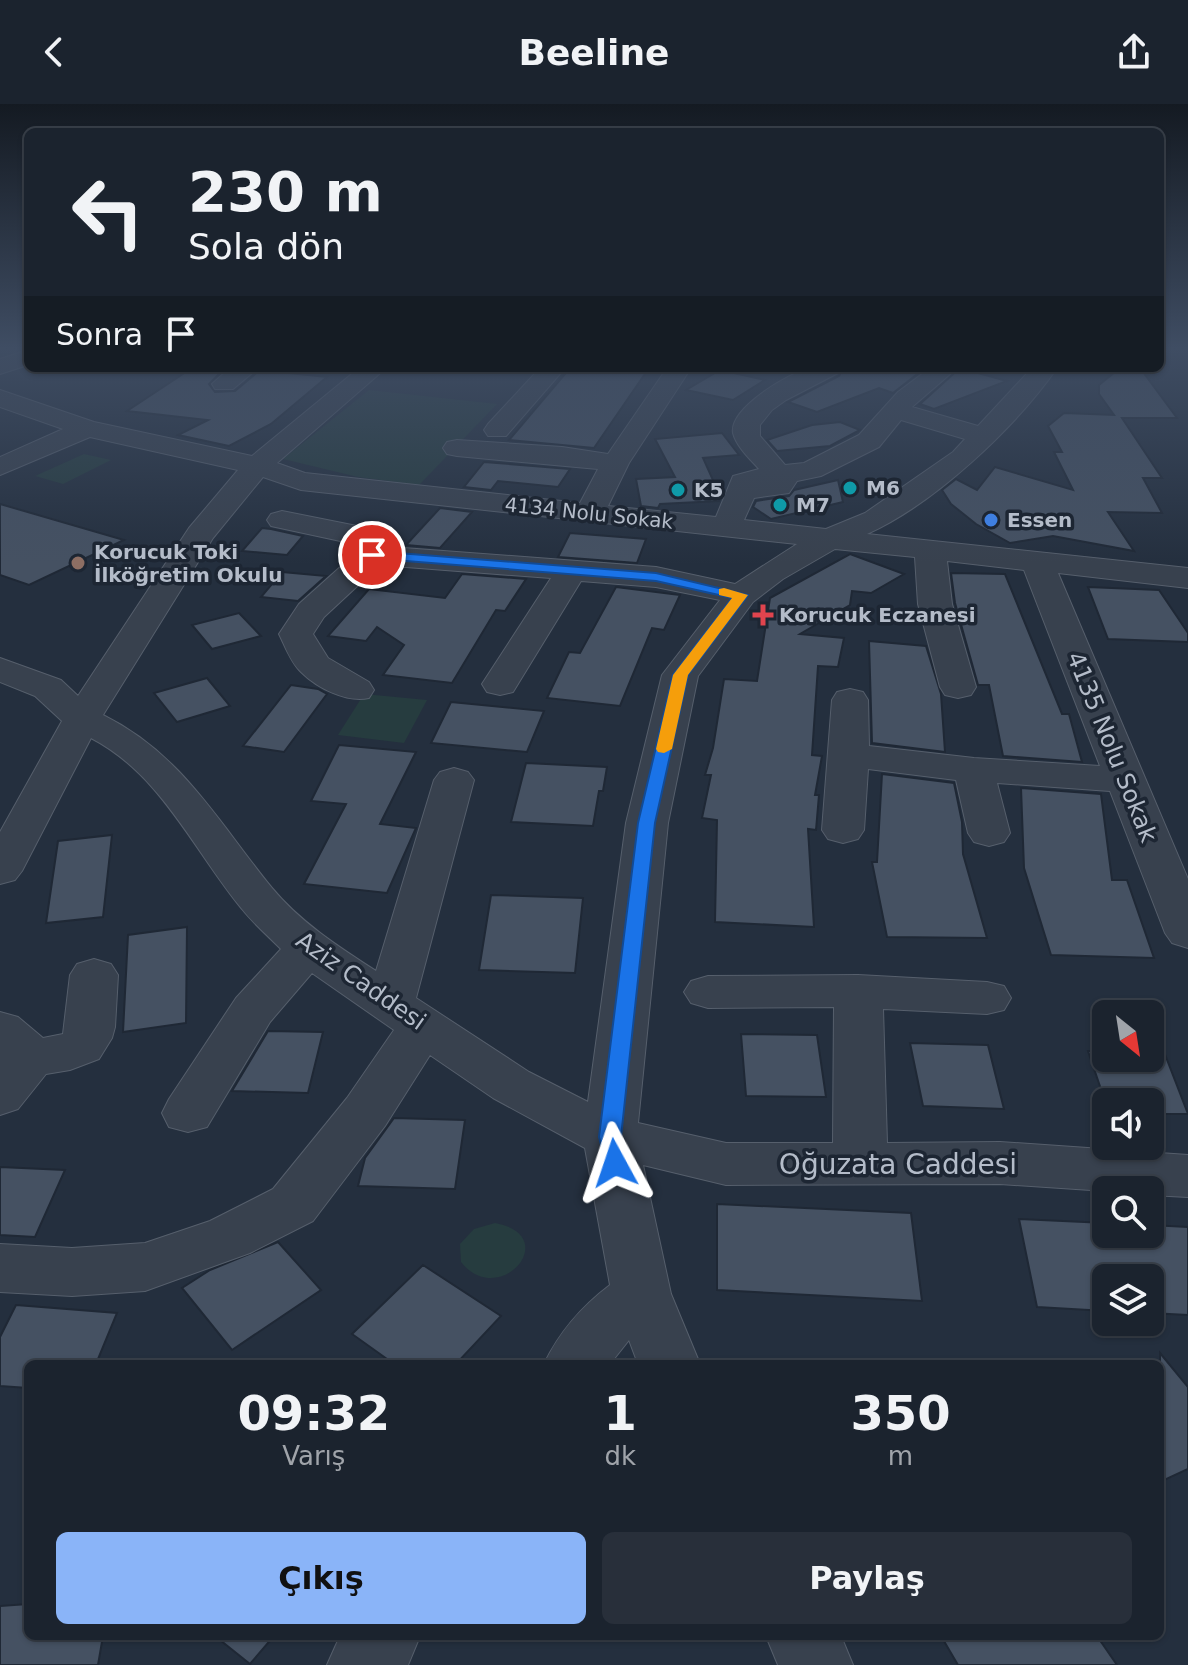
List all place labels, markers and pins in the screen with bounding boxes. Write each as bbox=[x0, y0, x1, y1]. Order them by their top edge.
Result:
place label: M6 bbox=[866, 476, 900, 500]
place label: K5 bbox=[694, 478, 723, 502]
marker: M6 bbox=[841, 479, 859, 497]
marker: K5 bbox=[669, 481, 687, 499]
place label: M7 bbox=[796, 493, 830, 517]
marker: M7 bbox=[771, 496, 789, 514]
place label: Essen bbox=[1007, 508, 1072, 532]
marker: Essen bbox=[982, 511, 1000, 529]
pin bbox=[338, 521, 406, 589]
place label: Korucuk Toki İlköğretim Okulu bbox=[94, 540, 282, 587]
marker: Korucuk Toki İlköğretim Okulu bbox=[69, 554, 87, 572]
place label: Korucuk Eczanesi bbox=[779, 603, 976, 627]
marker: Korucuk Eczanesi bbox=[754, 606, 772, 624]

